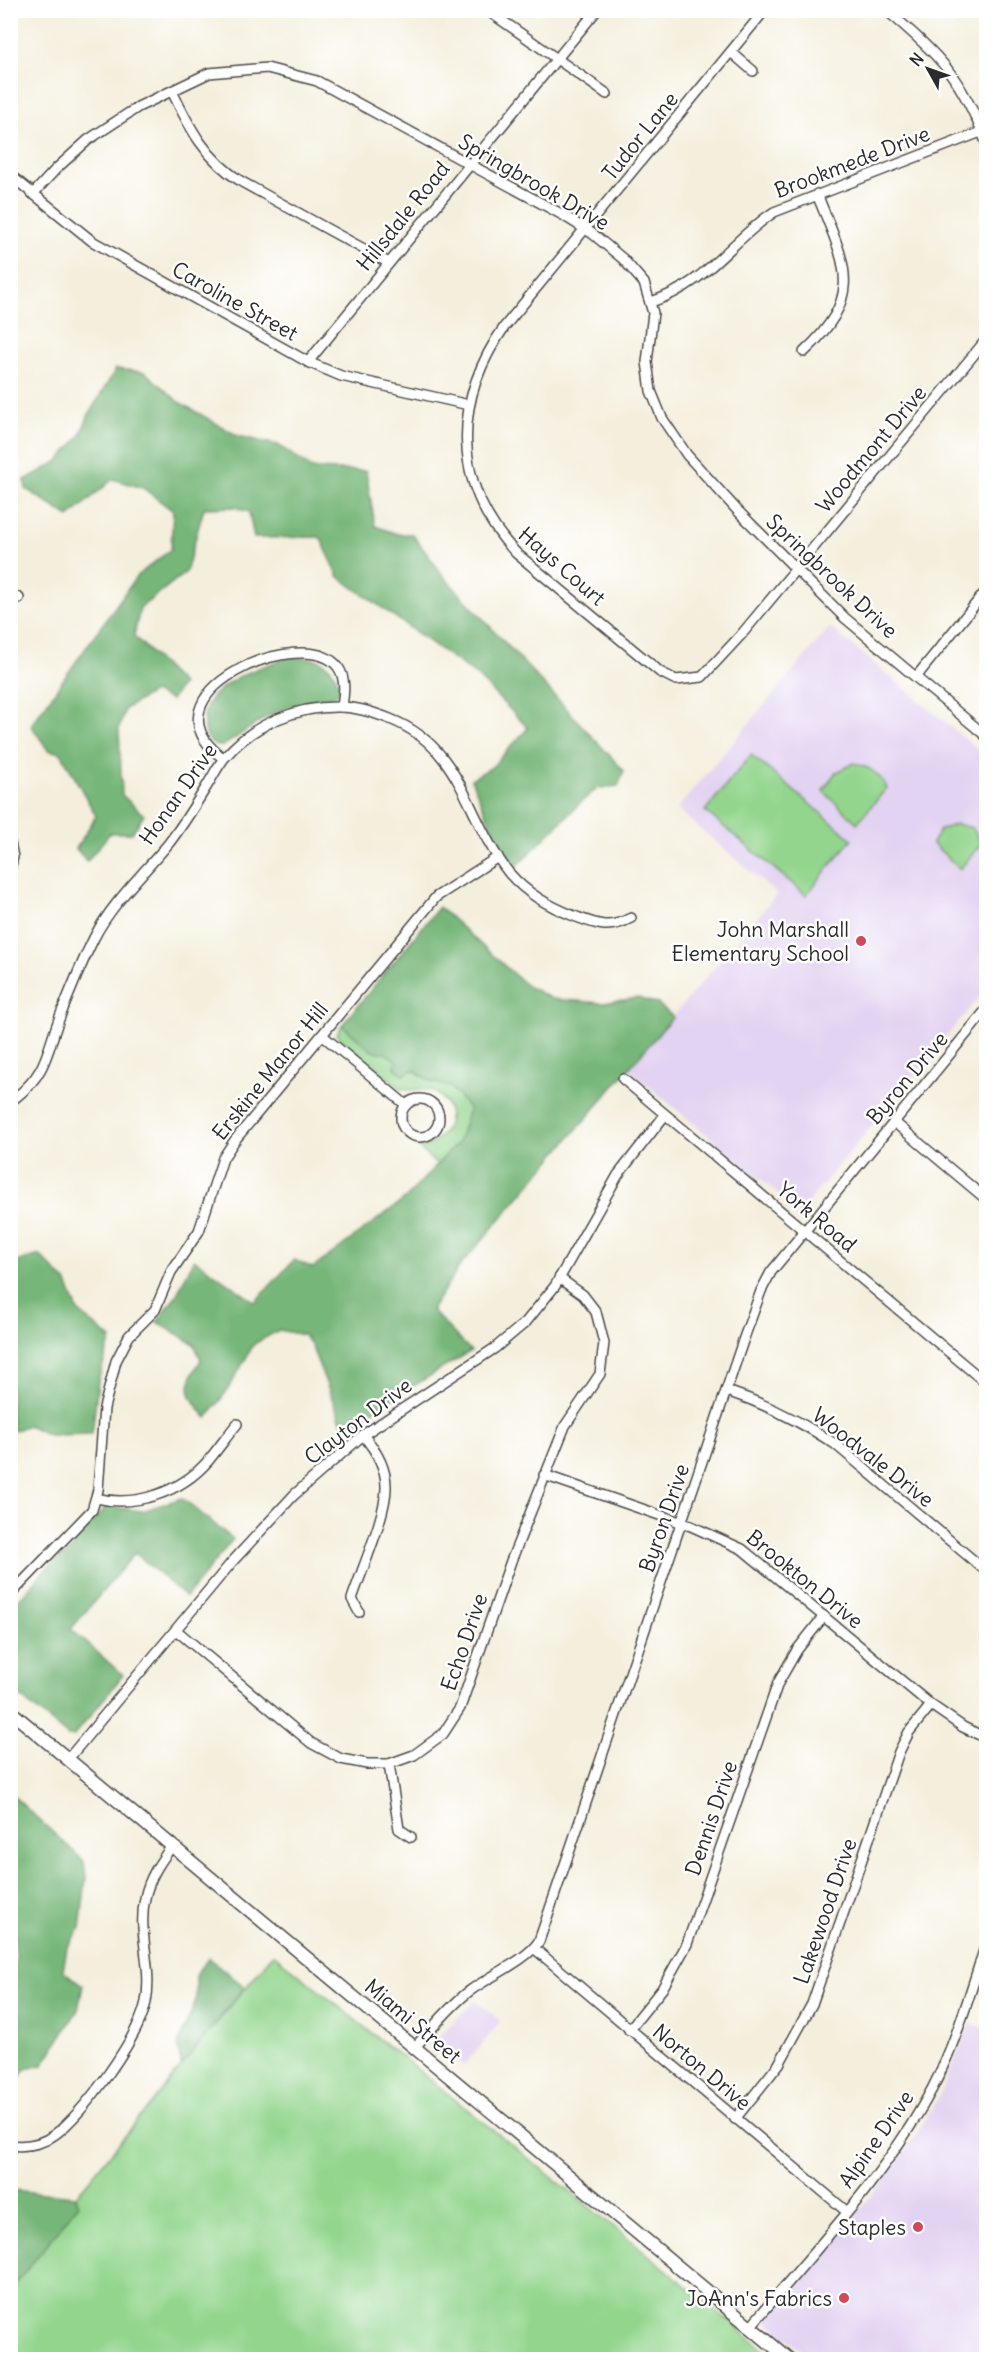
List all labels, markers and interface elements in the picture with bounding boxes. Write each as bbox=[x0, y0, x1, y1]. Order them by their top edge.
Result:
north arrow bbox=[898, 39, 958, 99]
text: N bbox=[905, 49, 928, 70]
street label: Tudor Lane bbox=[596, 86, 684, 186]
street label: Brookmede Drive bbox=[770, 120, 934, 204]
street label: Springbrook Drive bbox=[454, 128, 614, 236]
street label: Hillsdale Road bbox=[351, 156, 455, 276]
street label: Caroline Street bbox=[167, 255, 303, 347]
street label: Woodmont Drive bbox=[810, 380, 932, 518]
street label: Springbrook Drive bbox=[761, 508, 903, 644]
street label: Hays Court bbox=[513, 521, 611, 611]
street label: Honan Drive bbox=[133, 738, 223, 850]
place label: John Marshall Elementary School bbox=[672, 916, 849, 967]
marker: John Marshall Elementary School bbox=[854, 934, 868, 948]
street label: Erskine Manor Hill bbox=[206, 997, 334, 1145]
street label: Byron Drive bbox=[860, 1026, 954, 1130]
street label: York Road bbox=[772, 1176, 862, 1258]
street label: Clayton Drive bbox=[299, 1372, 417, 1470]
street label: Woodvale Drive bbox=[807, 1401, 939, 1513]
street label: Byron Drive bbox=[633, 1460, 695, 1576]
street label: Brookton Drive bbox=[741, 1524, 869, 1634]
street label: Echo Drive bbox=[435, 1590, 493, 1694]
street label: Dennis Drive bbox=[679, 1757, 743, 1879]
street label: Lakewood Drive bbox=[787, 1835, 863, 1987]
street label: Miami Street bbox=[359, 1973, 467, 2069]
street label: Norton Drive bbox=[647, 2018, 757, 2116]
street label: Alpine Drive bbox=[833, 2085, 919, 2193]
place label: Staples bbox=[838, 2214, 906, 2241]
marker: Staples bbox=[911, 2220, 925, 2234]
place label: JoAnn's Fabrics bbox=[686, 2285, 832, 2312]
marker: JoAnn's Fabrics bbox=[837, 2291, 851, 2305]

